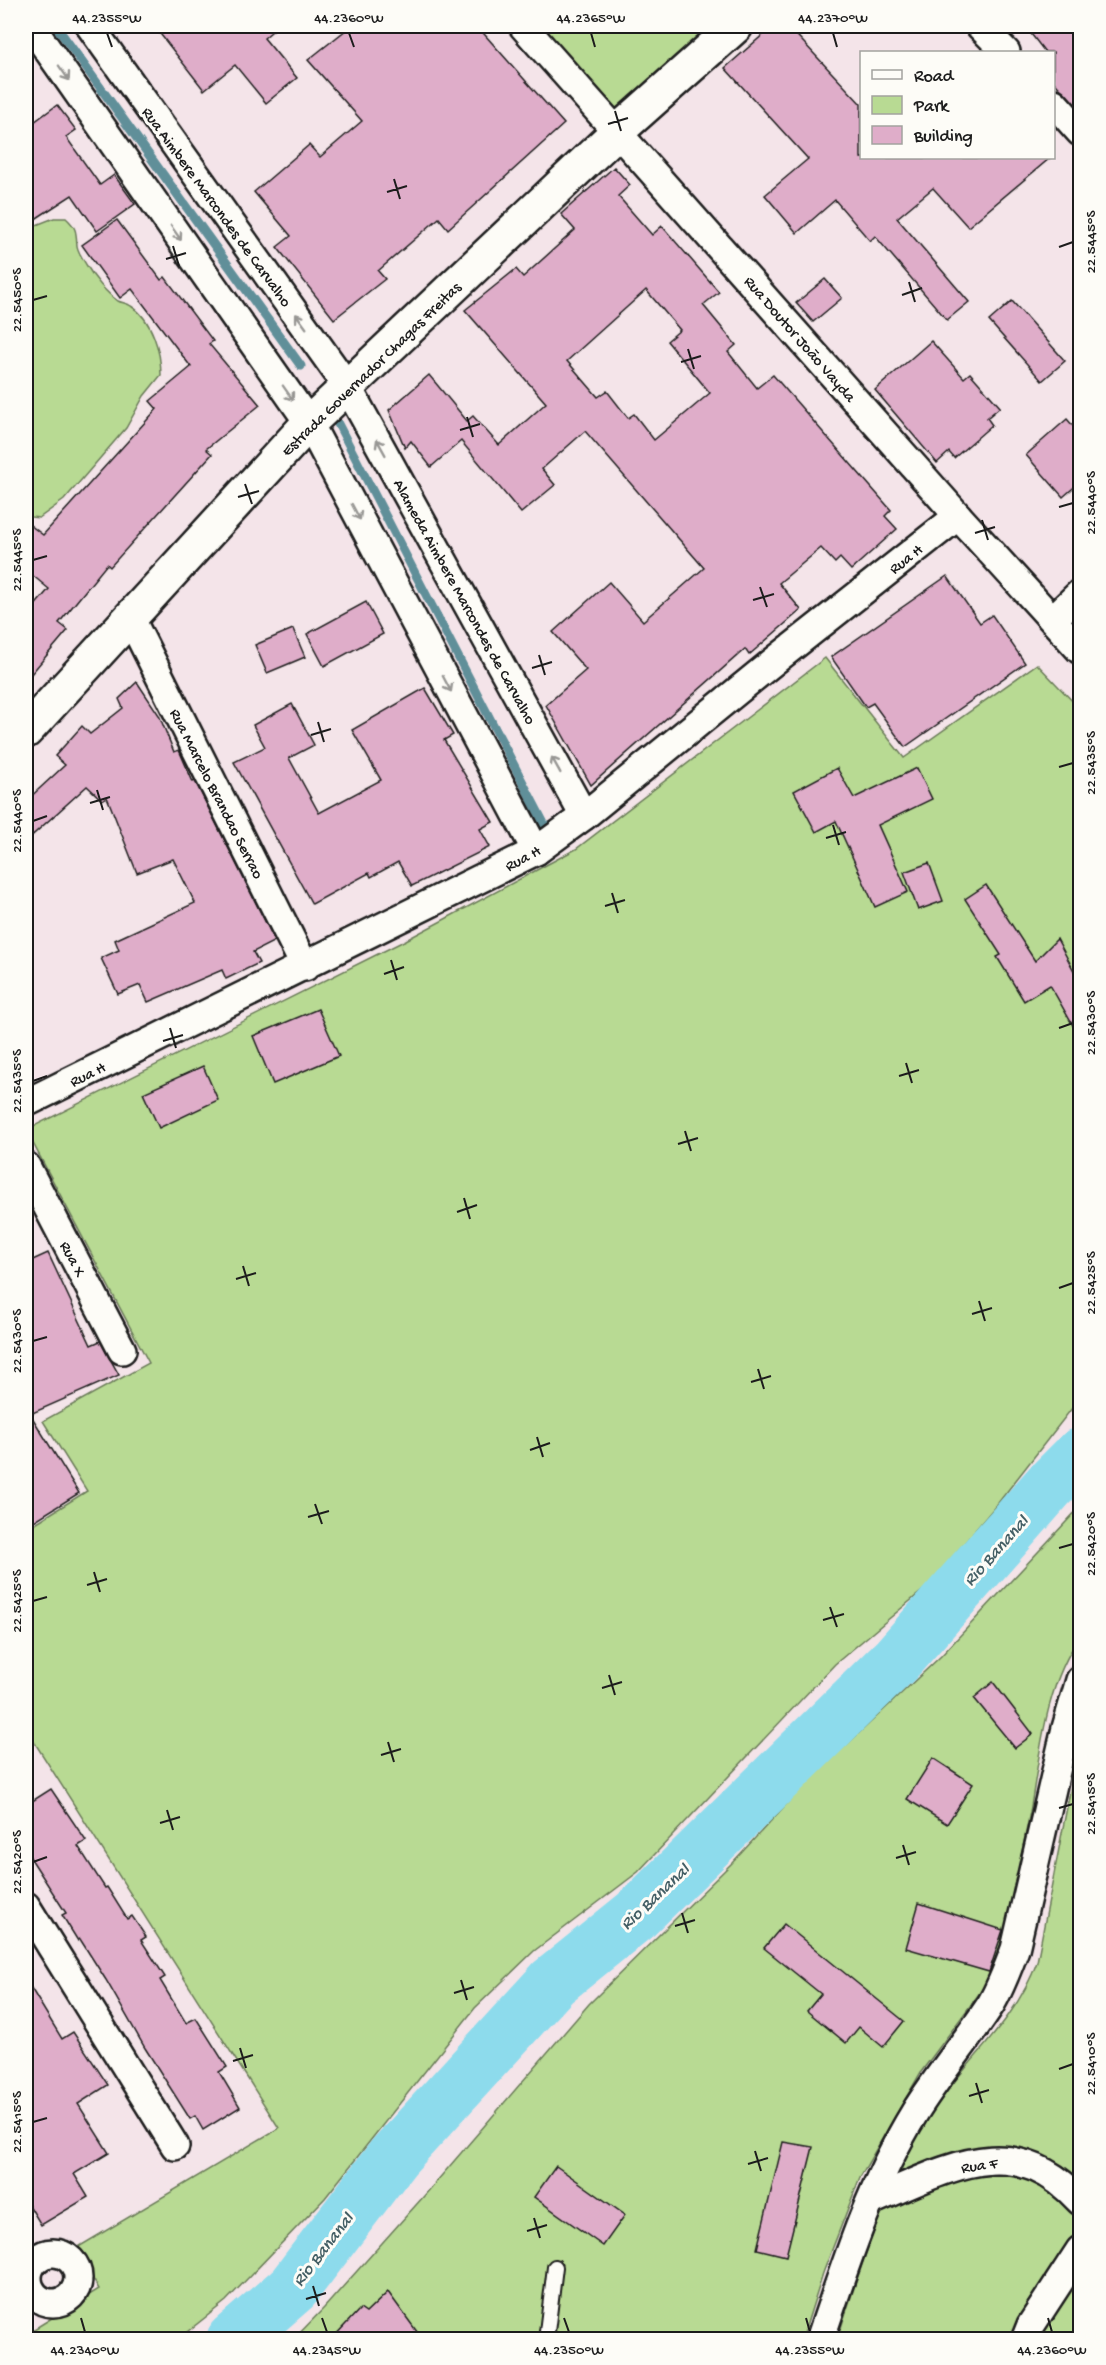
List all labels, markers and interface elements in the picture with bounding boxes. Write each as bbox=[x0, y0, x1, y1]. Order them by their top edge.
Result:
text: 44.2355°W bbox=[72, 10, 142, 28]
text: 44.2360°W bbox=[314, 10, 384, 28]
text: 44.2365°W bbox=[556, 10, 626, 28]
text: 44.2370°W bbox=[798, 10, 868, 28]
legend bbox=[860, 51, 1055, 159]
one-way arrow bbox=[58, 65, 70, 81]
text: Road bbox=[914, 67, 955, 88]
text: Park bbox=[913, 97, 950, 118]
street label: Rua Aimbere Marcondes de Carvalho bbox=[136, 104, 294, 312]
text: Building bbox=[913, 127, 973, 148]
text: 22.5445°S bbox=[1083, 210, 1101, 274]
one-way arrow bbox=[170, 224, 182, 241]
text: 22.5450°S bbox=[9, 268, 27, 332]
street label: Rua Doutor João Vayda bbox=[738, 273, 859, 408]
street label: Estrada Governador Chagas Freitas bbox=[279, 279, 467, 462]
one-way arrow bbox=[295, 313, 307, 330]
one-way arrow bbox=[282, 384, 294, 400]
one-way arrow bbox=[375, 439, 386, 457]
text: 22.5440°S bbox=[1083, 471, 1101, 535]
street label: Alameda Aimbere Marcondes de Carvalho bbox=[387, 477, 539, 729]
one-way arrow bbox=[351, 502, 362, 520]
text: 22.5445°S bbox=[9, 528, 27, 592]
street label: Rua H bbox=[886, 541, 929, 580]
one-way arrow bbox=[441, 675, 453, 692]
street label: Rua Marcelo Brandao Serrao bbox=[164, 706, 266, 883]
text: 22.5435°S bbox=[1083, 731, 1101, 795]
one-way arrow bbox=[550, 757, 562, 774]
text: 22.5440°S bbox=[9, 789, 27, 853]
street label: Rua H bbox=[503, 842, 546, 877]
text: 22.5430°S bbox=[1083, 991, 1101, 1055]
text: 22.5435°S bbox=[9, 1049, 27, 1113]
street label: Rua H bbox=[67, 1059, 110, 1093]
street label: Rua X bbox=[54, 1239, 88, 1281]
text: 22.5425°S bbox=[1083, 1251, 1101, 1315]
text: 22.5430°S bbox=[9, 1309, 27, 1373]
water label: Rio Bananal bbox=[960, 1511, 1035, 1591]
text: 22.5420°S bbox=[1083, 1512, 1101, 1576]
text: 22.5425°S bbox=[9, 1569, 27, 1633]
text: 22.5415°S bbox=[1083, 1773, 1101, 1835]
text: 22.5420°S bbox=[9, 1830, 27, 1894]
water label: Rio Bananal bbox=[617, 1860, 696, 1935]
text: 22.5410°S bbox=[1083, 2033, 1101, 2095]
text: 22.5415°S bbox=[9, 2091, 27, 2153]
street label: Rua F bbox=[960, 2155, 1000, 2179]
water label: Rio Bananal bbox=[289, 2209, 360, 2291]
text: 44.2340°W bbox=[50, 2342, 120, 2360]
text: 44.2345°W bbox=[293, 2342, 362, 2360]
text: 44.2350°W bbox=[534, 2342, 604, 2360]
text: 44.2355°W bbox=[775, 2342, 845, 2360]
text: 44.2360°W bbox=[1017, 2342, 1087, 2360]

